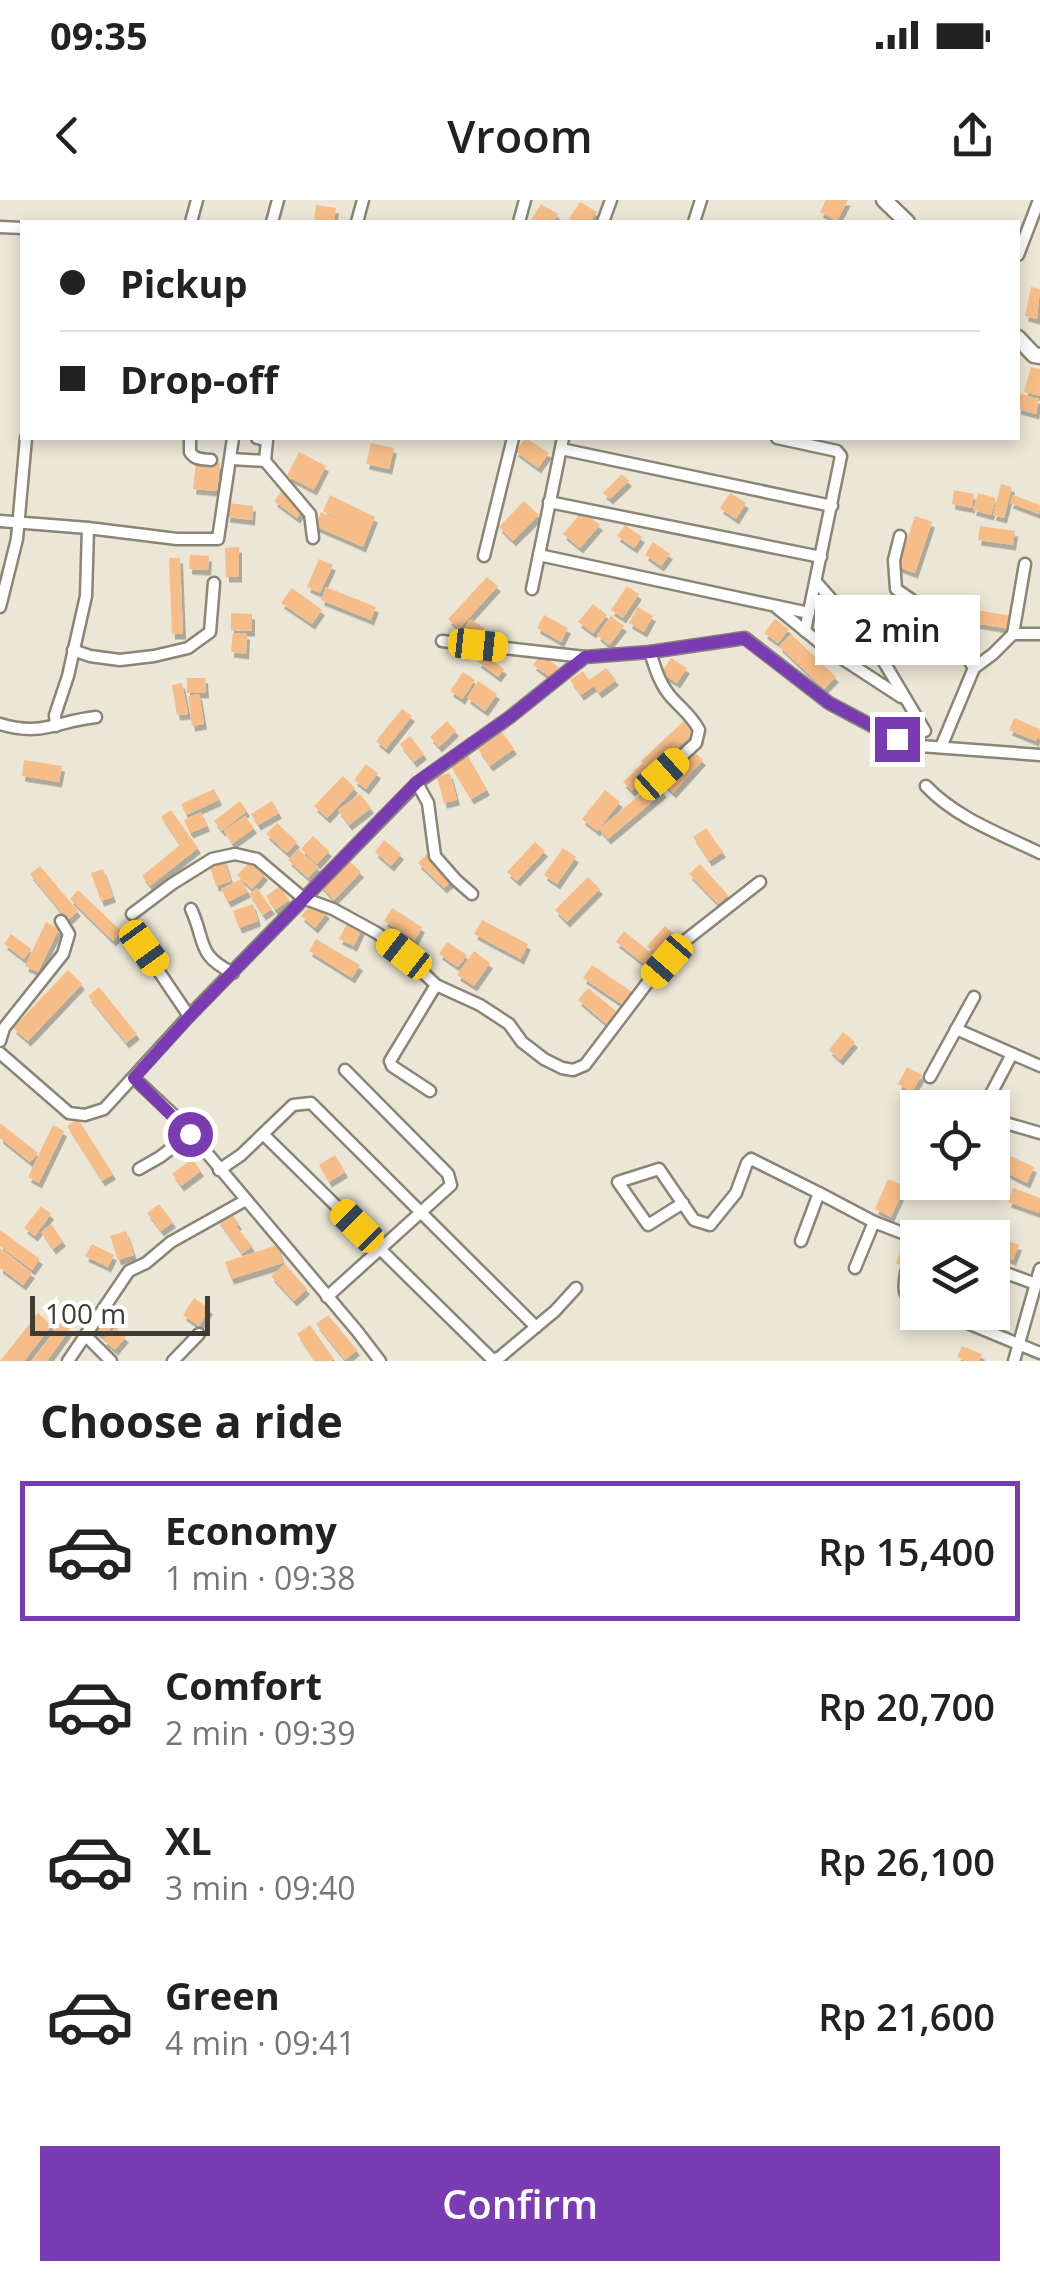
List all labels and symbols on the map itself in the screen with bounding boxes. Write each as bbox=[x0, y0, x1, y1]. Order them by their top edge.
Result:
callout: 2 min bbox=[814, 594, 980, 664]
car bbox=[447, 627, 509, 663]
route end bbox=[875, 717, 920, 762]
car bbox=[630, 743, 694, 805]
car bbox=[114, 915, 174, 981]
car bbox=[371, 924, 437, 984]
car bbox=[636, 929, 698, 993]
route start bbox=[168, 1112, 213, 1157]
car bbox=[325, 1194, 389, 1258]
scale bar bbox=[30, 1291, 210, 1336]

